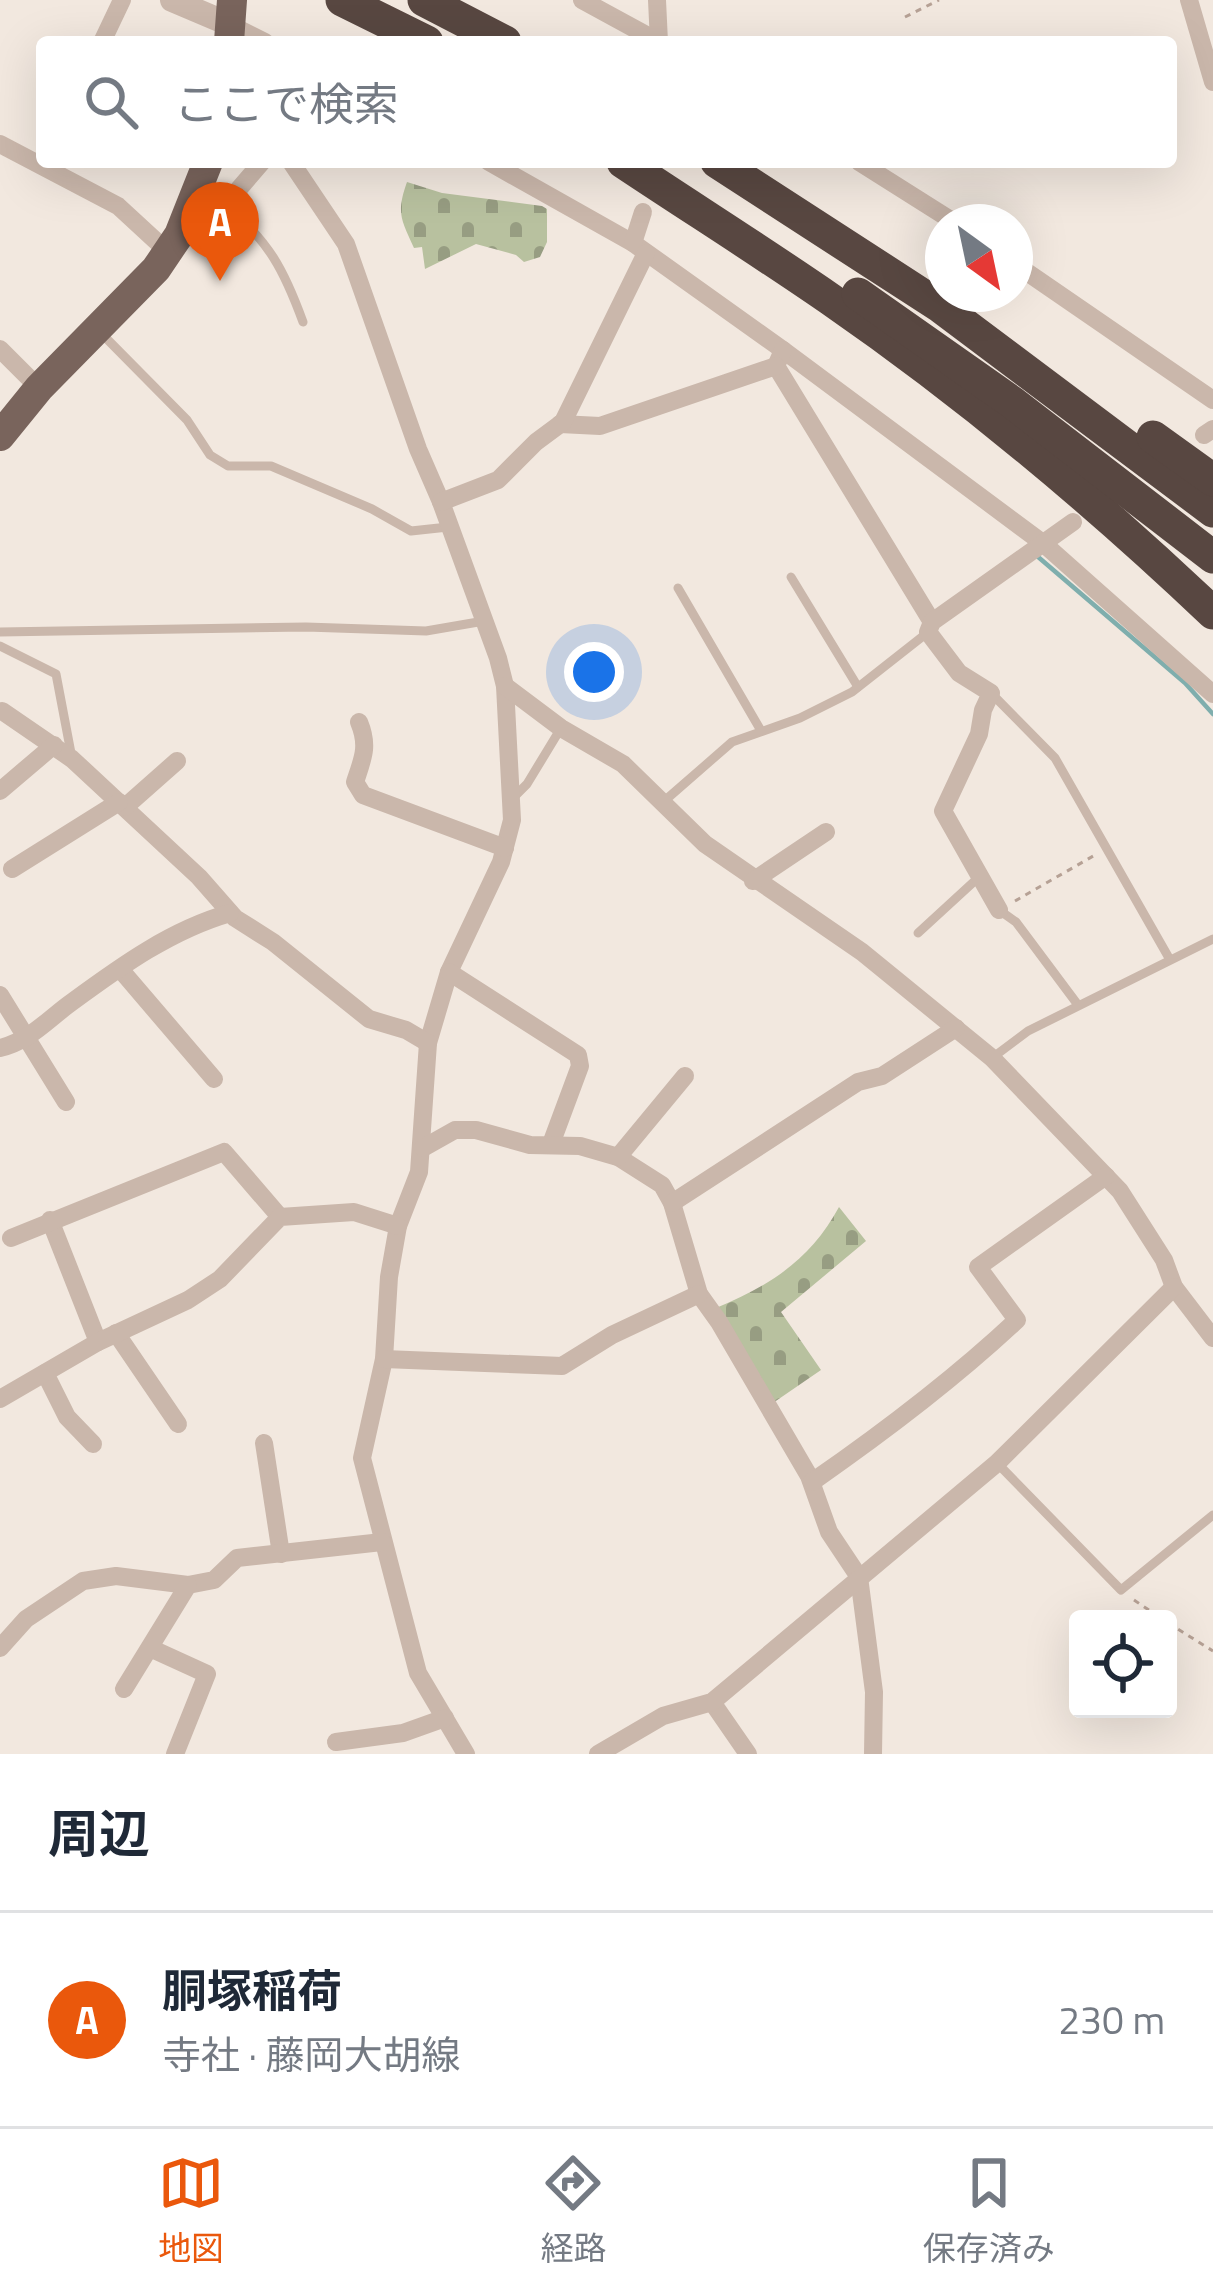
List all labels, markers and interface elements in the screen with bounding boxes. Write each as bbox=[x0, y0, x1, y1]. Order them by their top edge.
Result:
search box bbox=[36, 36, 1177, 168]
icon: search bbox=[78, 69, 144, 135]
text: ここで検索 bbox=[174, 69, 399, 137]
pin: A bbox=[181, 182, 259, 281]
north arrow bbox=[925, 204, 1033, 312]
your location bbox=[564, 642, 624, 702]
map controls bbox=[1069, 1610, 1177, 1718]
button: locate bbox=[1069, 1610, 1177, 1718]
text: 周辺 bbox=[48, 1794, 150, 1872]
text: 胴塚稲荷 bbox=[162, 1956, 342, 2024]
text: A bbox=[75, 1990, 99, 2049]
text: 230 m bbox=[1058, 1990, 1165, 2049]
text: 寺社 · 藤岡大胡線 bbox=[162, 2025, 461, 2084]
tab: 地図 bbox=[158, 2150, 224, 2273]
tab: 経路 bbox=[540, 2150, 606, 2273]
tab: 保存済み bbox=[923, 2150, 1055, 2273]

